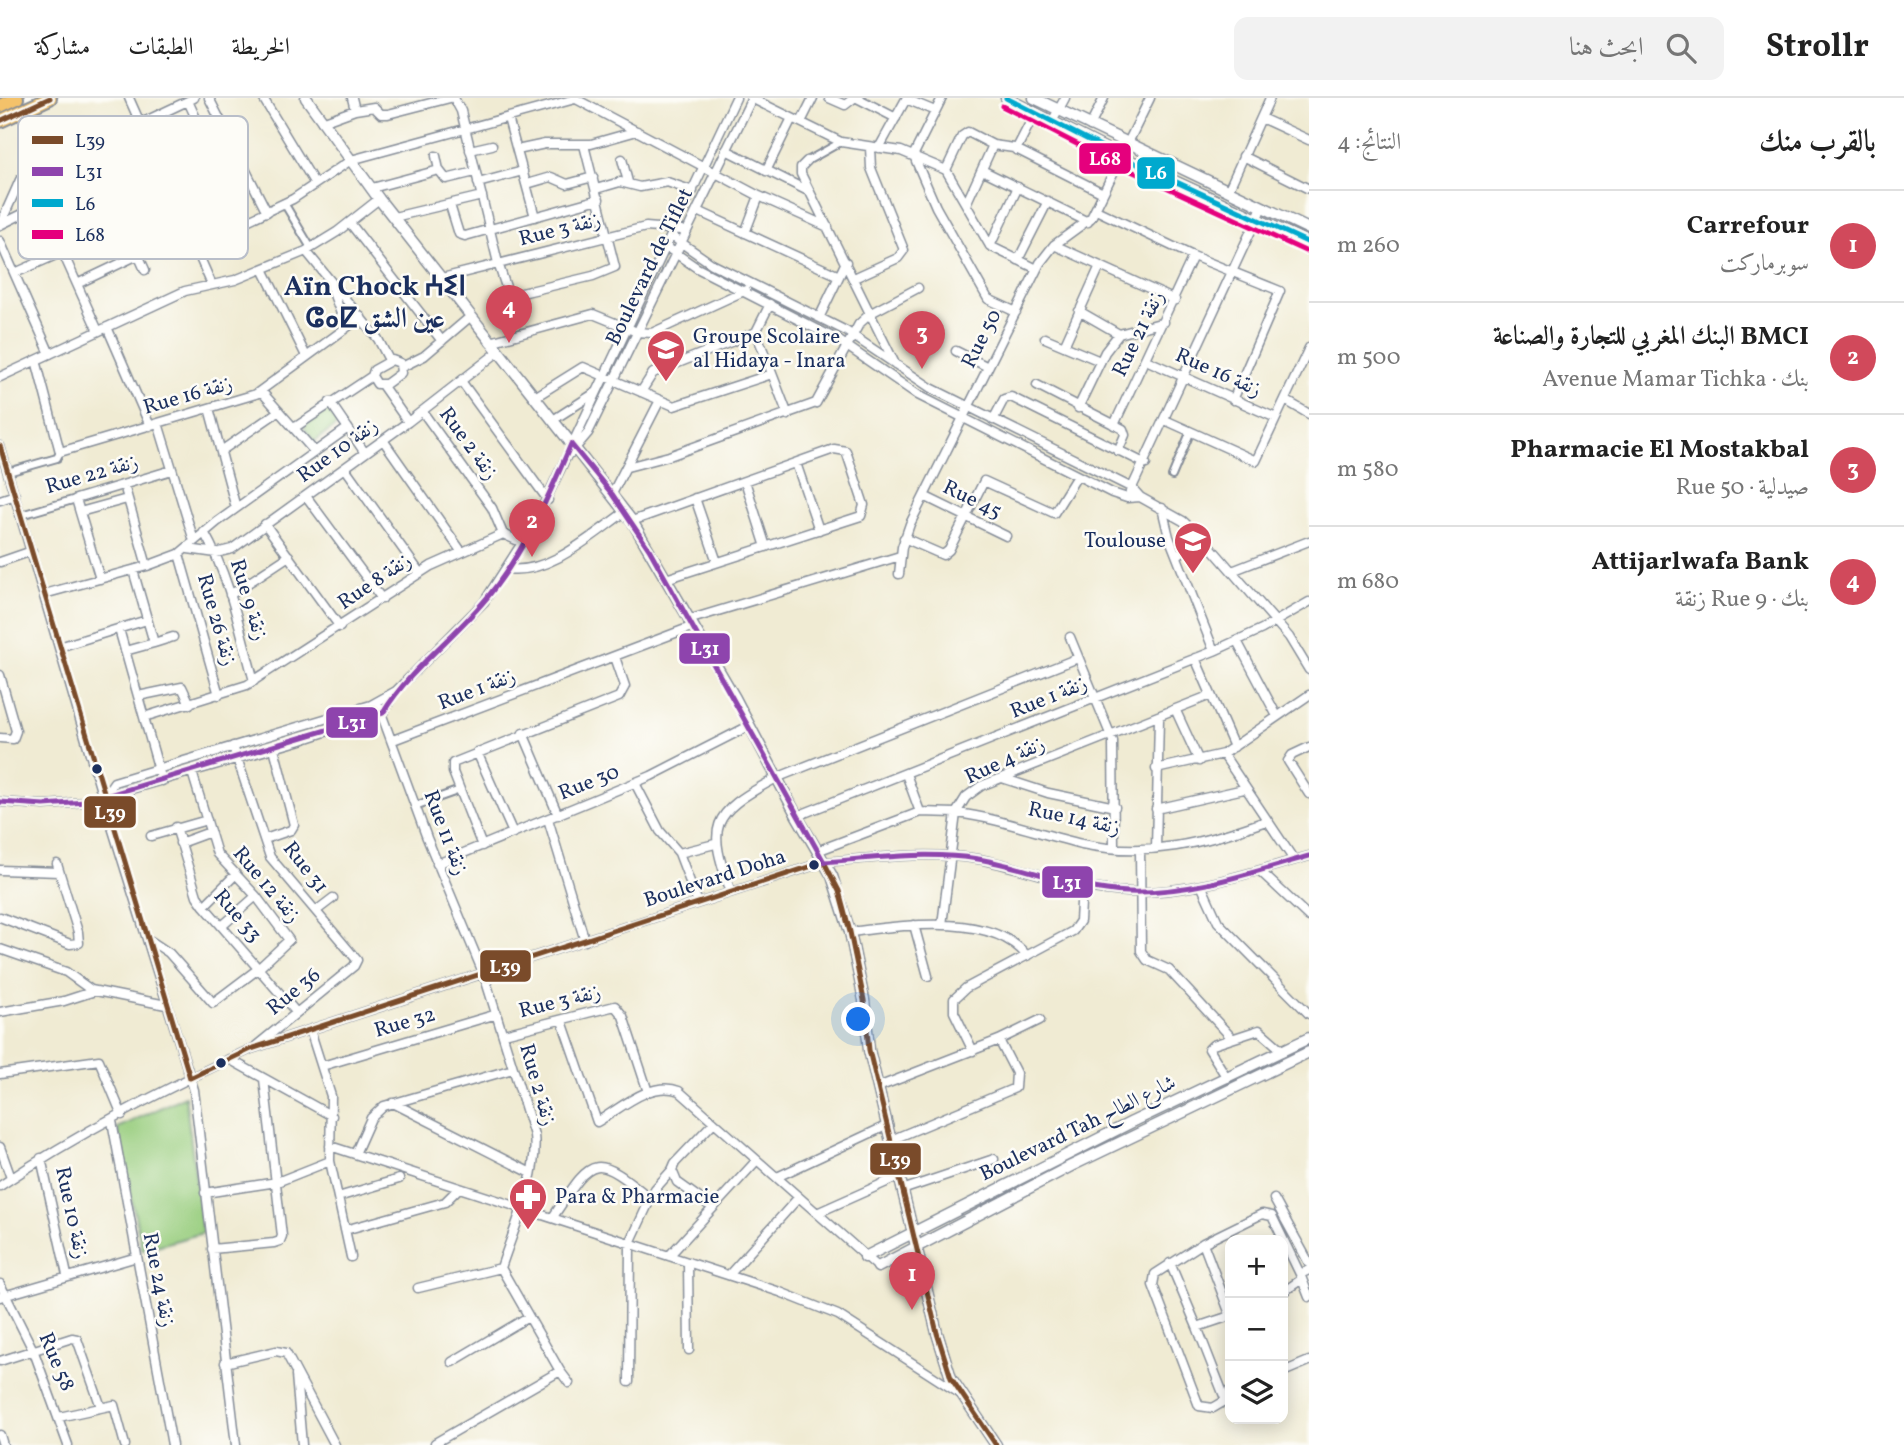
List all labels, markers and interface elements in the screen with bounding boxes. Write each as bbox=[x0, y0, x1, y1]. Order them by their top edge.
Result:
search box bbox=[1234, 17, 1724, 80]
text: Strollr bbox=[1766, 25, 1869, 71]
icon: search bbox=[1662, 29, 1700, 67]
text: ابحث هنا bbox=[1569, 30, 1644, 66]
text: مشاركة bbox=[35, 31, 90, 65]
text: الطبقات bbox=[128, 31, 194, 65]
text: الخريطة bbox=[232, 31, 290, 65]
legend bbox=[18, 116, 248, 259]
text: بالقرب منك bbox=[1759, 122, 1876, 164]
text: النتائج: 4 bbox=[1337, 127, 1401, 159]
text: L39 bbox=[75, 129, 105, 155]
line badge: L68 bbox=[1078, 142, 1132, 175]
text: L68 bbox=[1089, 147, 1121, 173]
line badge: L6 bbox=[1136, 156, 1176, 190]
text: L31 bbox=[75, 160, 103, 186]
text: L6 bbox=[1145, 161, 1167, 187]
street label: Boulevard de Tiflet bbox=[599, 183, 701, 351]
text: L6 bbox=[75, 192, 95, 218]
street label: Rue 3 زنقة bbox=[516, 206, 604, 254]
text: Carrefour bbox=[1687, 208, 1809, 244]
text: L68 bbox=[75, 223, 105, 249]
text: 260 m bbox=[1337, 230, 1400, 262]
text: 1 bbox=[1848, 230, 1858, 262]
text: سوبرماركت bbox=[1720, 248, 1809, 280]
district label: Aïn Chock ⵄⵉⵏ ⵛⴰⵇ عين الشق bbox=[284, 268, 466, 339]
pin: 4 bbox=[486, 285, 532, 343]
street label: Rue 21 زنقة bbox=[1106, 286, 1172, 382]
street label: Rue 50 bbox=[955, 304, 1009, 374]
pin: 3 bbox=[899, 311, 945, 369]
text: BMCI البنك المغربي للتجارة والصناعة bbox=[1493, 319, 1809, 355]
place label: Groupe Scolaire al Hidaya - Inara bbox=[693, 323, 846, 376]
school or university icon: Groupe Scolaire al Hidaya - Inara bbox=[645, 328, 687, 383]
street label: Rue 16 زنقة bbox=[1170, 341, 1266, 405]
text: 500 m bbox=[1337, 342, 1401, 374]
text: 2 bbox=[1847, 342, 1859, 374]
text: بنك · Avenue Mamar Tichka bbox=[1542, 364, 1809, 396]
street label: Rue 16 زنقة bbox=[140, 369, 236, 423]
street label: Rue 2 زنقة bbox=[432, 401, 504, 487]
street label: Rue 10 زنقة bbox=[292, 412, 384, 490]
text: Pharmacie El Mostakbal bbox=[1510, 432, 1809, 468]
street label: Rue 22 زنقة bbox=[42, 448, 142, 502]
text: 580 m bbox=[1337, 454, 1399, 486]
text: 3 bbox=[1847, 454, 1859, 486]
text: صيدلية · Rue 50 bbox=[1676, 472, 1809, 504]
street label: Rue 45 bbox=[938, 473, 1006, 527]
pin: 2 bbox=[509, 499, 555, 557]
school or university icon: Toulouse bbox=[1172, 520, 1214, 575]
place label: Toulouse bbox=[1084, 527, 1166, 556]
text: Attijarlwafa Bank bbox=[1591, 544, 1809, 580]
street label: Rue 8 زنقة bbox=[332, 547, 418, 617]
street label: Rue 9 زنقة bbox=[222, 556, 274, 644]
text: 680 m bbox=[1337, 566, 1399, 598]
text: 4 bbox=[1846, 566, 1860, 598]
street label: Rue 26 زنقة bbox=[189, 570, 243, 670]
text: بنك · Rue 9 زنقة bbox=[1675, 584, 1809, 616]
line badge: L31 bbox=[678, 632, 731, 665]
text: L31 bbox=[691, 637, 719, 663]
street label: Rue 1 زنقة bbox=[434, 662, 520, 718]
street label: Rue 1 زنقة bbox=[1006, 669, 1092, 727]
line badge: L31 bbox=[325, 706, 379, 739]
text: L31 bbox=[338, 711, 366, 737]
street label: Rue 4 زنقة bbox=[960, 730, 1050, 792]
street label: Rue 30 bbox=[554, 758, 624, 808]
unlabelled marker bbox=[90, 762, 104, 776]
street label: Rue 11 زنقة bbox=[415, 786, 475, 880]
line badge: L39 bbox=[83, 795, 137, 829]
street label: Rue 14 زنقة bbox=[1025, 795, 1123, 843]
text: L39 bbox=[94, 801, 126, 827]
street label: Rue 31 bbox=[275, 836, 335, 900]
street label: Rue 12 زنقة bbox=[225, 840, 307, 930]
street label: Boulevard Doha bbox=[640, 842, 790, 916]
unlabelled marker bbox=[807, 858, 821, 872]
line badge: L31 bbox=[1041, 865, 1094, 899]
text: L31 bbox=[1053, 871, 1081, 897]
street label: Rue 33 bbox=[206, 883, 268, 949]
line badge: L39 bbox=[479, 949, 532, 983]
text: L39 bbox=[489, 955, 521, 981]
street label: Rue 36 bbox=[261, 961, 327, 1023]
street label: Rue 3 زنقة bbox=[516, 978, 604, 1026]
street label: Rue 32 bbox=[371, 1000, 439, 1046]
your location bbox=[841, 1002, 875, 1036]
street label: Rue 2 زنقة bbox=[511, 1041, 563, 1129]
unlabelled marker bbox=[214, 1056, 228, 1070]
street label: Boulevard Tah شارع الطاح bbox=[975, 1069, 1182, 1192]
line badge: L39 bbox=[869, 1142, 922, 1176]
text: L39 bbox=[879, 1148, 911, 1174]
street label: Rue 10 زنقة bbox=[47, 1164, 95, 1262]
pharmacy icon: Para & Pharmacie bbox=[507, 1176, 549, 1231]
place label: Para & Pharmacie bbox=[555, 1183, 720, 1212]
street label: Rue 24 زنقة bbox=[135, 1230, 181, 1330]
map controls bbox=[1225, 1235, 1288, 1424]
button: + bbox=[1225, 1235, 1288, 1298]
pin: 1 bbox=[889, 1252, 935, 1310]
button: − bbox=[1225, 1298, 1288, 1361]
street label: Rue 58 bbox=[31, 1328, 81, 1396]
button: layers bbox=[1225, 1361, 1288, 1424]

